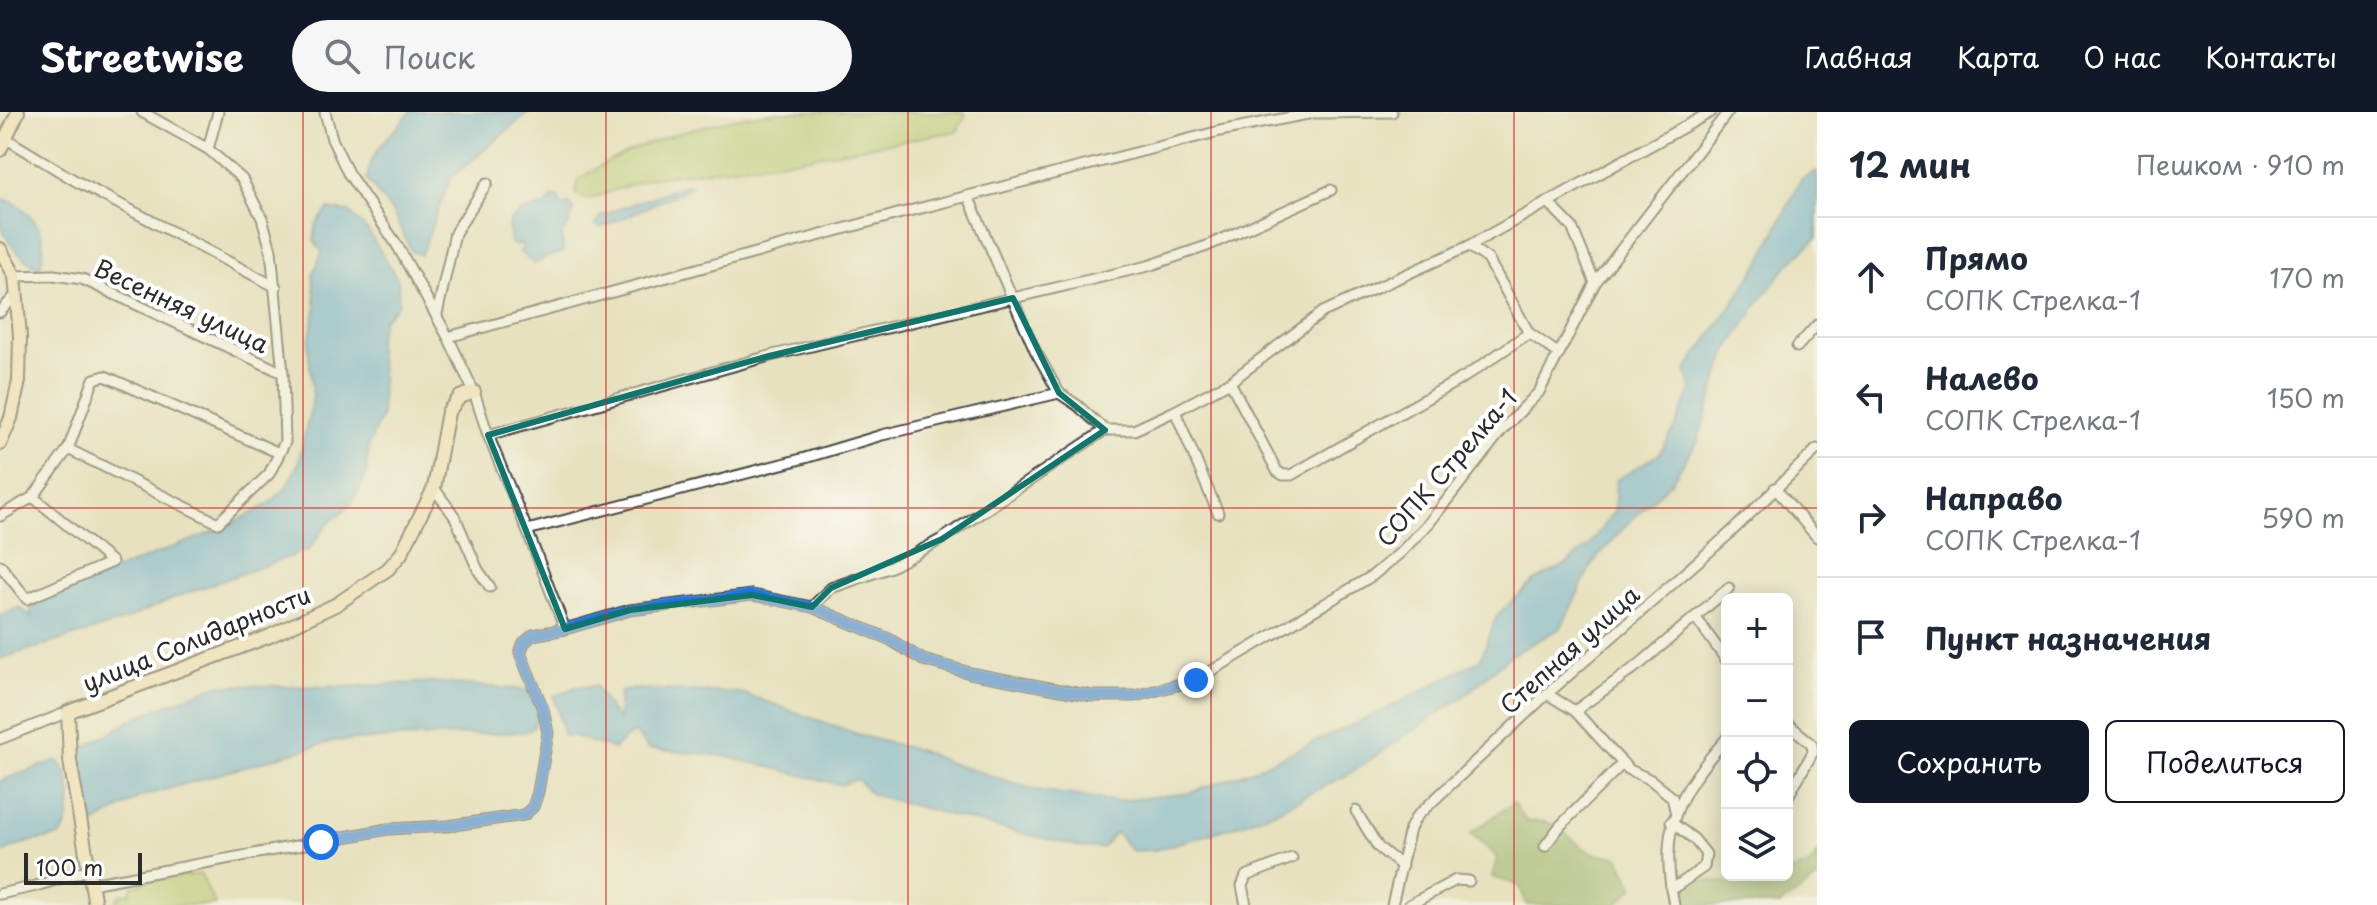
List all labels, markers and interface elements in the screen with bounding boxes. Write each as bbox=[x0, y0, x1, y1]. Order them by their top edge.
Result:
search box bbox=[292, 20, 852, 92]
text: Streetwise bbox=[40, 28, 244, 85]
icon: search bbox=[320, 34, 364, 78]
text: Поиск bbox=[384, 34, 475, 79]
text: Главная bbox=[1805, 35, 1913, 78]
text: Карта bbox=[1957, 35, 2039, 78]
text: О нас bbox=[2083, 35, 2161, 78]
text: Контакты bbox=[2205, 35, 2337, 78]
text: 12 мин bbox=[1849, 138, 1971, 190]
text: Пешком · 910 m bbox=[2136, 145, 2345, 184]
text: Прямо bbox=[1925, 235, 2028, 280]
street label: Весенняя улица bbox=[89, 249, 275, 361]
icon: ahead bbox=[1849, 255, 1893, 299]
text: 170 m bbox=[2270, 258, 2345, 297]
text: СОПК Стрелка-1 bbox=[1925, 280, 2141, 319]
text: Налево bbox=[1925, 355, 2039, 400]
icon: left bbox=[1849, 375, 1893, 419]
text: 150 m bbox=[2267, 378, 2345, 417]
street label: СОПК Стрелка-1 bbox=[1367, 380, 1525, 554]
text: СОПК Стрелка-1 bbox=[1925, 400, 2141, 439]
text: Направо bbox=[1925, 475, 2063, 520]
icon: right bbox=[1849, 495, 1893, 539]
text: 590 m bbox=[2261, 498, 2345, 537]
text: СОПК Стрелка-1 bbox=[1925, 520, 2141, 559]
street label: улица Солидарности bbox=[77, 576, 315, 700]
street label: Степная улица bbox=[1491, 576, 1647, 722]
map controls bbox=[1721, 593, 1793, 881]
button: + bbox=[1721, 593, 1793, 665]
icon: arrive bbox=[1849, 615, 1893, 659]
text: Пункт назначения bbox=[1925, 615, 2211, 660]
route end bbox=[1178, 662, 1214, 698]
button: − bbox=[1721, 665, 1793, 737]
button: Сохранить bbox=[1849, 720, 2089, 803]
button: Поделиться bbox=[2105, 720, 2345, 803]
button: locate bbox=[1721, 737, 1793, 809]
button: layers bbox=[1721, 809, 1793, 881]
route start bbox=[303, 824, 339, 860]
scale bar bbox=[24, 849, 142, 885]
text: 100 m bbox=[36, 850, 103, 883]

